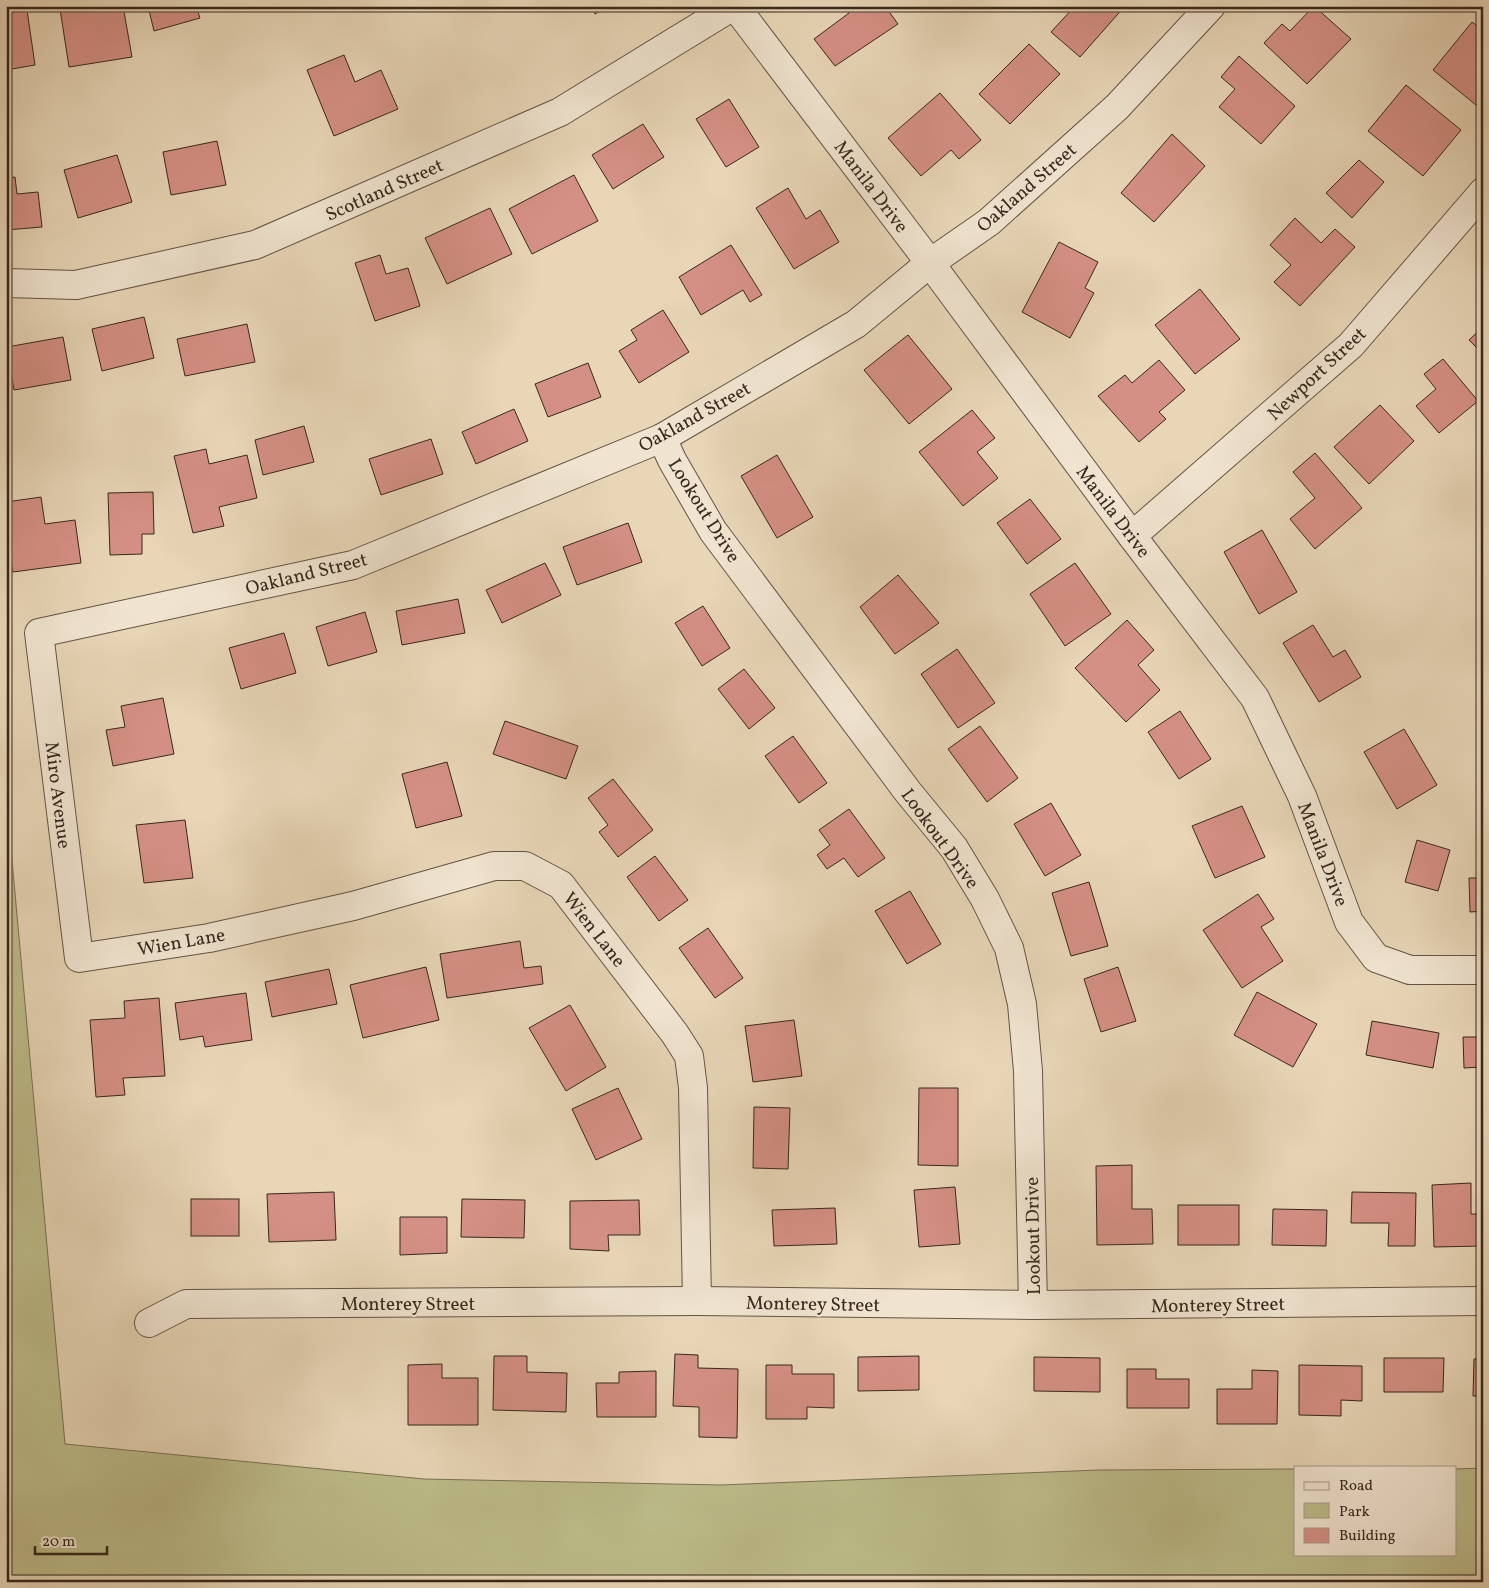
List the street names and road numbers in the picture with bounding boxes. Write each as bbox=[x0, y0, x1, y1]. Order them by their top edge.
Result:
street label: Manila Drive bbox=[827, 136, 914, 239]
street label: Oakland Street bbox=[972, 138, 1083, 239]
street label: Scotland Street bbox=[322, 153, 448, 228]
street label: Newport Street bbox=[1262, 321, 1373, 427]
street label: Oakland Street bbox=[634, 376, 756, 459]
street label: Lookout Drive bbox=[661, 454, 746, 568]
street label: Manila Drive bbox=[1069, 461, 1156, 564]
street label: Oakland Street bbox=[243, 547, 370, 603]
street label: Miro Avenue bbox=[38, 740, 76, 850]
street label: Lookout Drive bbox=[894, 784, 985, 895]
street label: Manila Drive bbox=[1290, 799, 1354, 911]
street label: Wien Lane bbox=[556, 887, 631, 973]
street label: Wien Lane bbox=[135, 922, 227, 963]
street label: Lookout Drive bbox=[1020, 1177, 1048, 1295]
street label: Monterey Street bbox=[746, 1291, 881, 1319]
street label: Monterey Street bbox=[341, 1292, 475, 1318]
street label: Monterey Street bbox=[1151, 1292, 1286, 1320]

